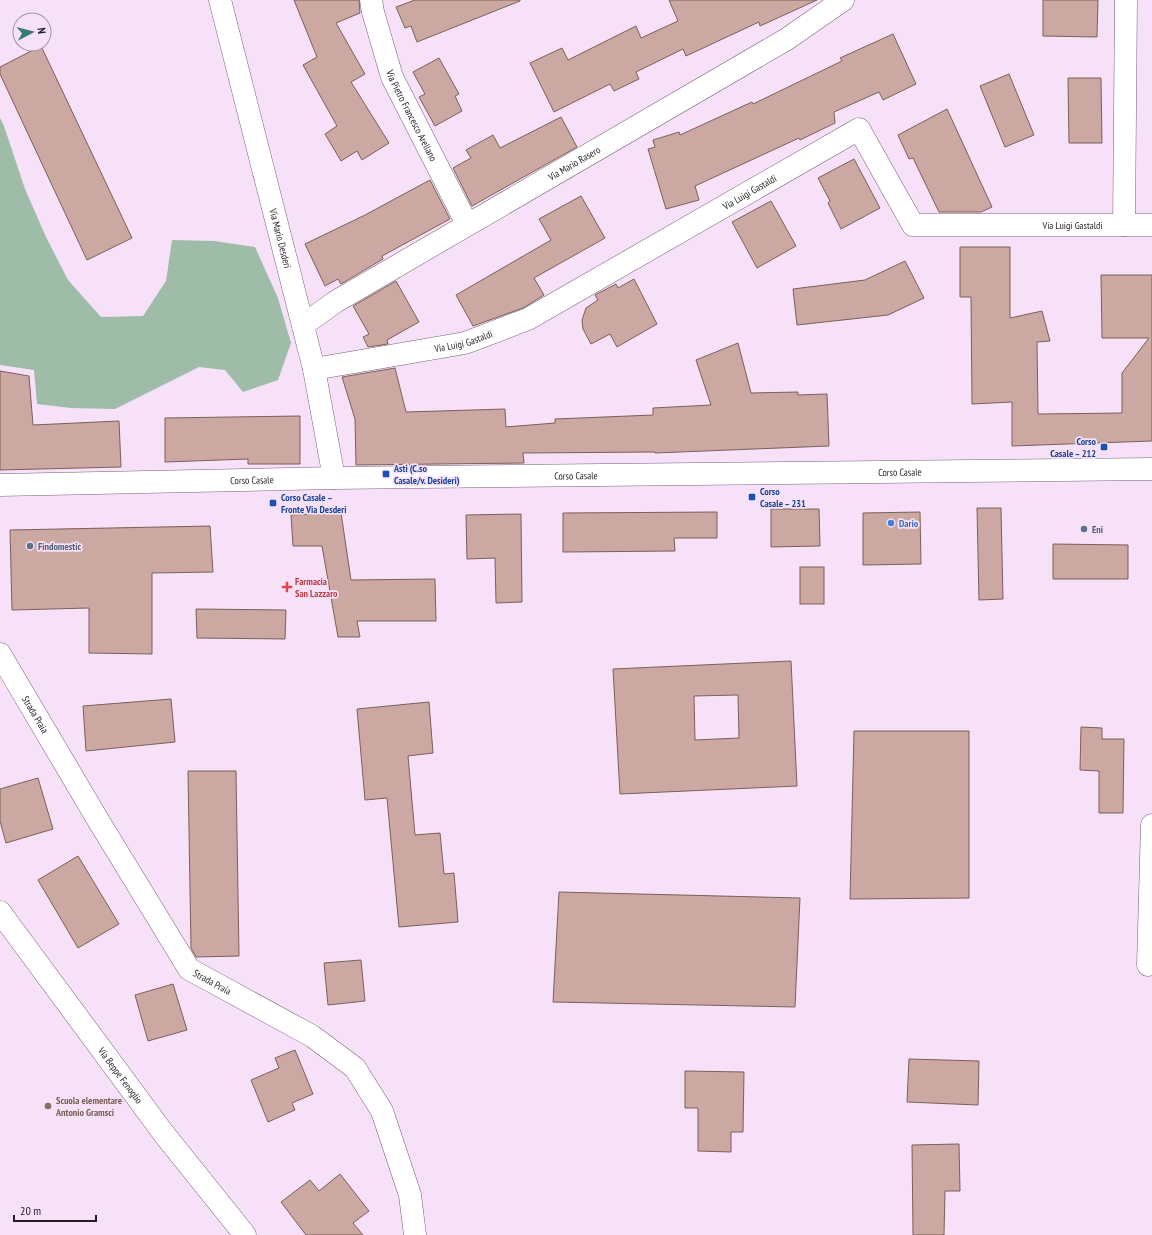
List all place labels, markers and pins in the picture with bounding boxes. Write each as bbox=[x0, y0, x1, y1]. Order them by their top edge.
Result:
place label: Corso Casale – 212 bbox=[1050, 435, 1097, 460]
marker: Corso Casale – 212 bbox=[1099, 442, 1109, 452]
place label: Asti (C.so Casale/v. Desideri) bbox=[393, 462, 460, 487]
marker: Asti (C.so Casale/v. Desideri) bbox=[381, 469, 391, 479]
place label: Corso Casale – 231 bbox=[760, 485, 806, 510]
place label: Corso Casale – Fronte Via Desderi bbox=[281, 491, 347, 516]
marker: Corso Casale – 231 bbox=[747, 492, 757, 502]
marker: Corso Casale – Fronte Via Desderi bbox=[268, 498, 278, 508]
place label: Dario bbox=[899, 517, 919, 530]
marker: Dario bbox=[886, 518, 896, 528]
place label: Eni bbox=[1092, 523, 1103, 536]
marker: Eni bbox=[1079, 524, 1089, 534]
place label: Findomestic bbox=[38, 540, 81, 553]
marker: Findomestic bbox=[25, 541, 35, 551]
place label: Farmacia San Lazzaro bbox=[295, 575, 338, 600]
marker: Farmacia San Lazzaro bbox=[282, 582, 292, 592]
place label: Scuola elementare Antonio Gramsci bbox=[55, 1094, 122, 1119]
marker: Scuola elementare Antonio Gramsci bbox=[43, 1101, 53, 1111]

